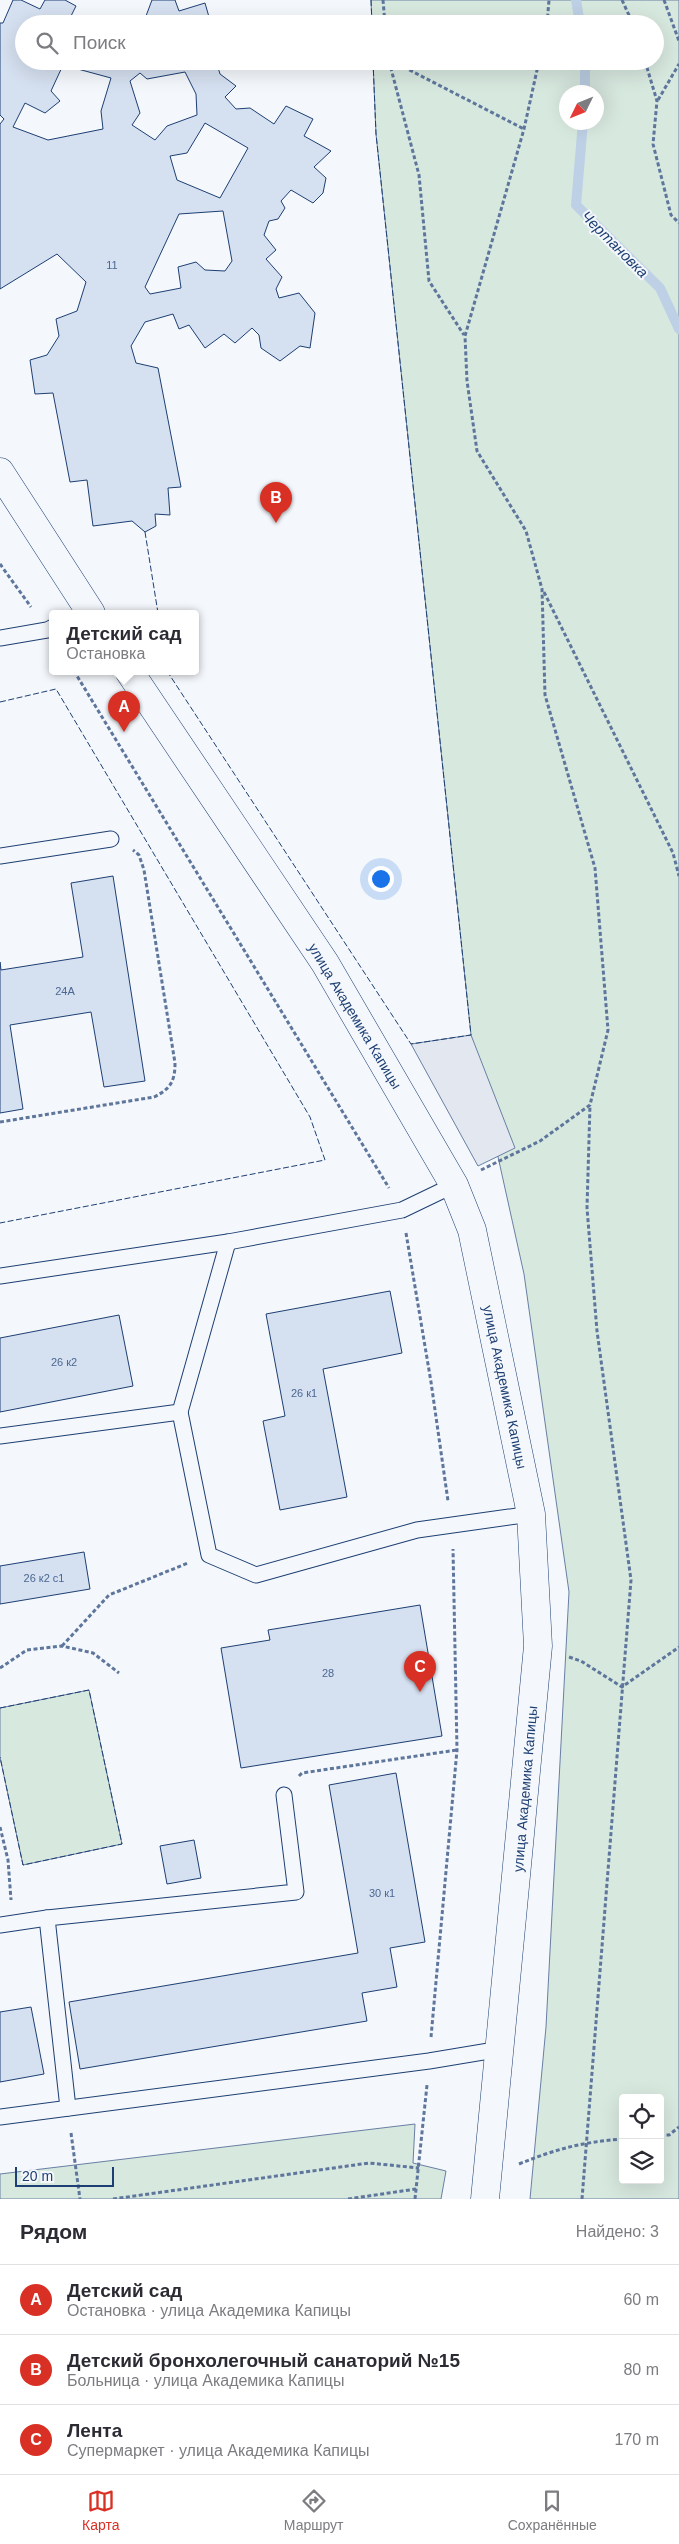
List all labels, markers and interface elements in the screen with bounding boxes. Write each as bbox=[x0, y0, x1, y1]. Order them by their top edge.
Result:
search box bbox=[15, 15, 664, 70]
icon: search bbox=[33, 29, 61, 57]
text: Поиск bbox=[73, 32, 126, 53]
north arrow bbox=[559, 85, 604, 130]
water label: Чертановка bbox=[578, 207, 652, 281]
house number: 11 bbox=[106, 259, 118, 271]
pin: B bbox=[260, 482, 292, 523]
popup bbox=[49, 610, 199, 675]
text: Детский сад bbox=[66, 623, 182, 644]
text: Остановка bbox=[66, 645, 145, 662]
pin: A bbox=[108, 691, 140, 732]
your location bbox=[368, 866, 394, 892]
street label: улица Академика Капицы bbox=[305, 940, 405, 1092]
house number: 24А bbox=[55, 985, 75, 997]
street label: улица Академика Капицы bbox=[480, 1304, 530, 1470]
house number: 26 к2 bbox=[51, 1356, 77, 1368]
house number: 26 к1 bbox=[291, 1387, 317, 1399]
house number: 26 к2 с1 bbox=[24, 1572, 64, 1584]
pin: C bbox=[404, 1651, 436, 1692]
house number: 28 bbox=[322, 1667, 334, 1679]
street label: улица Академика Капицы bbox=[510, 1705, 540, 1873]
house number: 30 к1 bbox=[369, 1887, 395, 1899]
map controls bbox=[619, 2094, 664, 2184]
button: locate bbox=[619, 2094, 664, 2139]
button: layers bbox=[619, 2139, 664, 2184]
scale bar bbox=[15, 2164, 114, 2187]
text: 20 m bbox=[22, 2168, 53, 2184]
text: Рядом bbox=[20, 2220, 87, 2243]
text: Найдено: 3 bbox=[576, 2223, 659, 2240]
text: Детский сад bbox=[67, 2280, 182, 2301]
text: A bbox=[30, 2291, 42, 2308]
text: 60 m bbox=[623, 2291, 659, 2308]
text: Остановка · улица Академика Капицы bbox=[67, 2302, 351, 2319]
text: Детский бронхолегочный санаторий №15 bbox=[67, 2350, 460, 2371]
text: B bbox=[30, 2361, 42, 2378]
text: 80 m bbox=[623, 2361, 659, 2378]
text: Больница · улица Академика Капицы bbox=[67, 2372, 344, 2389]
text: Лента bbox=[67, 2420, 122, 2441]
text: C bbox=[30, 2431, 42, 2448]
text: 170 m bbox=[615, 2431, 659, 2448]
text: Супермаркет · улица Академика Капицы bbox=[67, 2442, 370, 2459]
tab: Карта bbox=[82, 2487, 120, 2533]
tab: Маршрут bbox=[284, 2487, 343, 2533]
tab: Сохранённые bbox=[508, 2487, 597, 2533]

